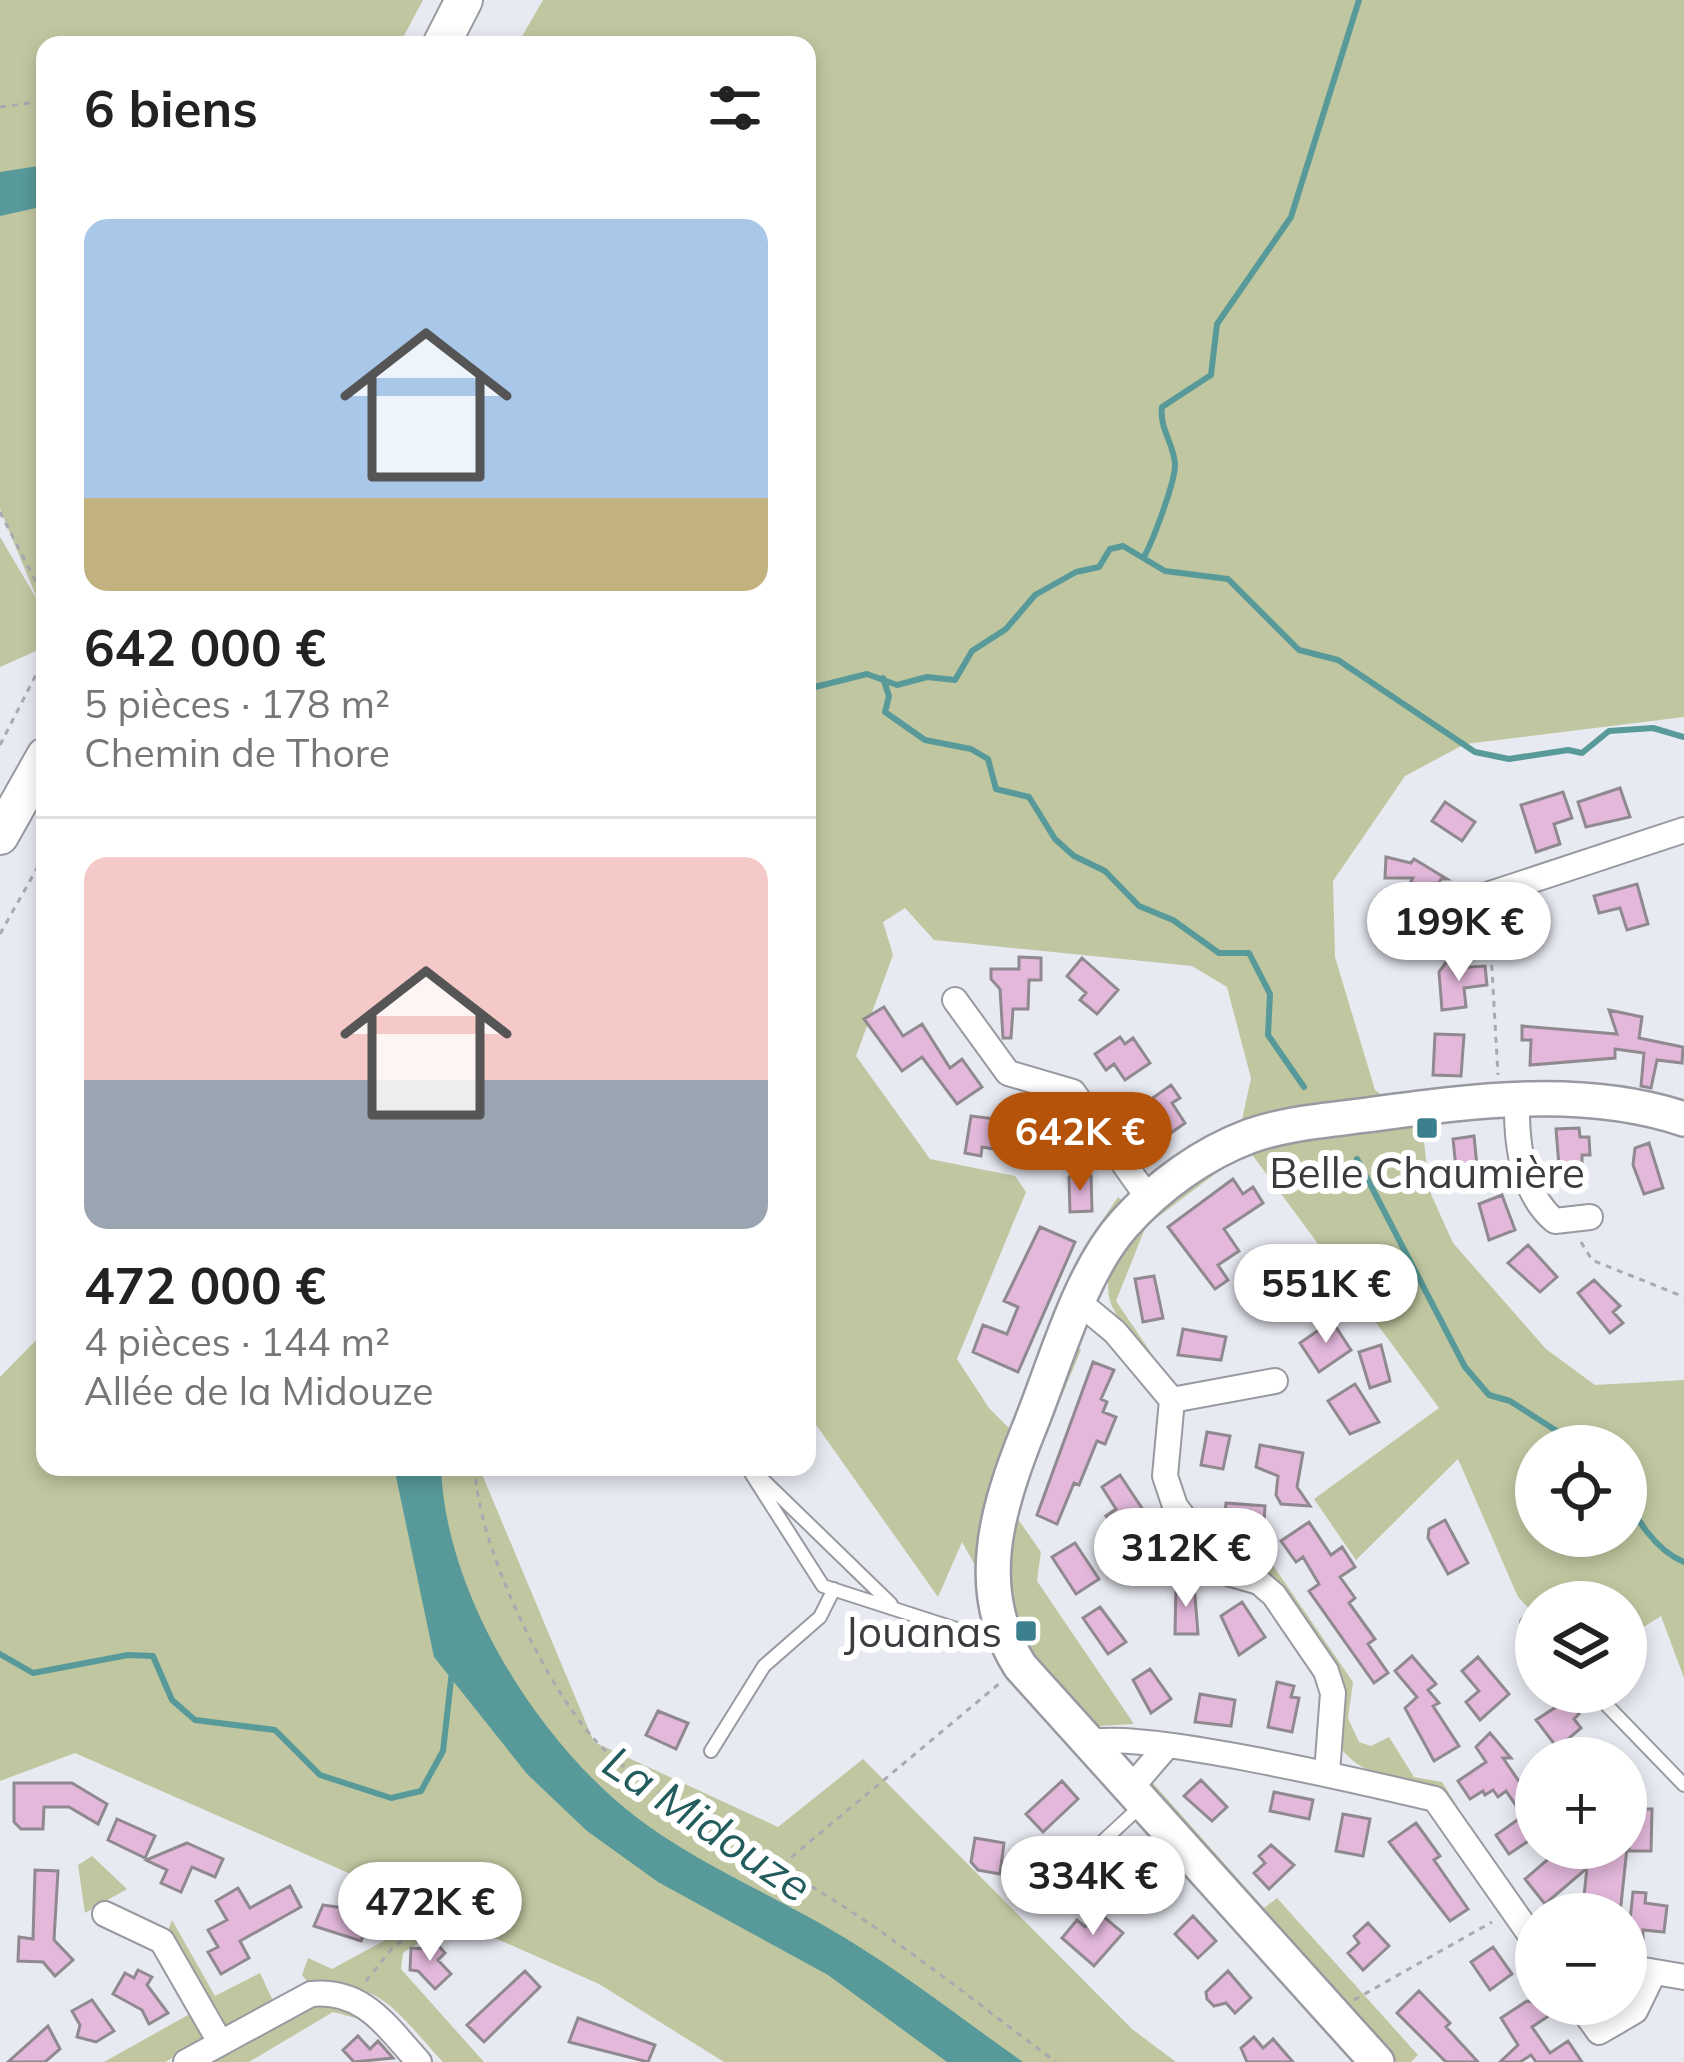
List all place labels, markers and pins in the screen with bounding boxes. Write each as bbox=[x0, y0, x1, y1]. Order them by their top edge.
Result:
pin: 199K € bbox=[1361, 882, 1557, 984]
pin: 642K € bbox=[982, 1092, 1178, 1194]
marker: Belle Chaumière bbox=[1414, 1115, 1440, 1141]
place label: Belle Chaumière bbox=[1269, 1146, 1585, 1199]
pin: 551K € bbox=[1228, 1244, 1424, 1346]
pin: 312K € bbox=[1088, 1508, 1284, 1610]
place label: Jouanas bbox=[844, 1605, 1002, 1658]
marker: Jouanas bbox=[1013, 1618, 1039, 1644]
pin: 334K € bbox=[995, 1836, 1191, 1938]
pin: 472K € bbox=[332, 1862, 528, 1964]

